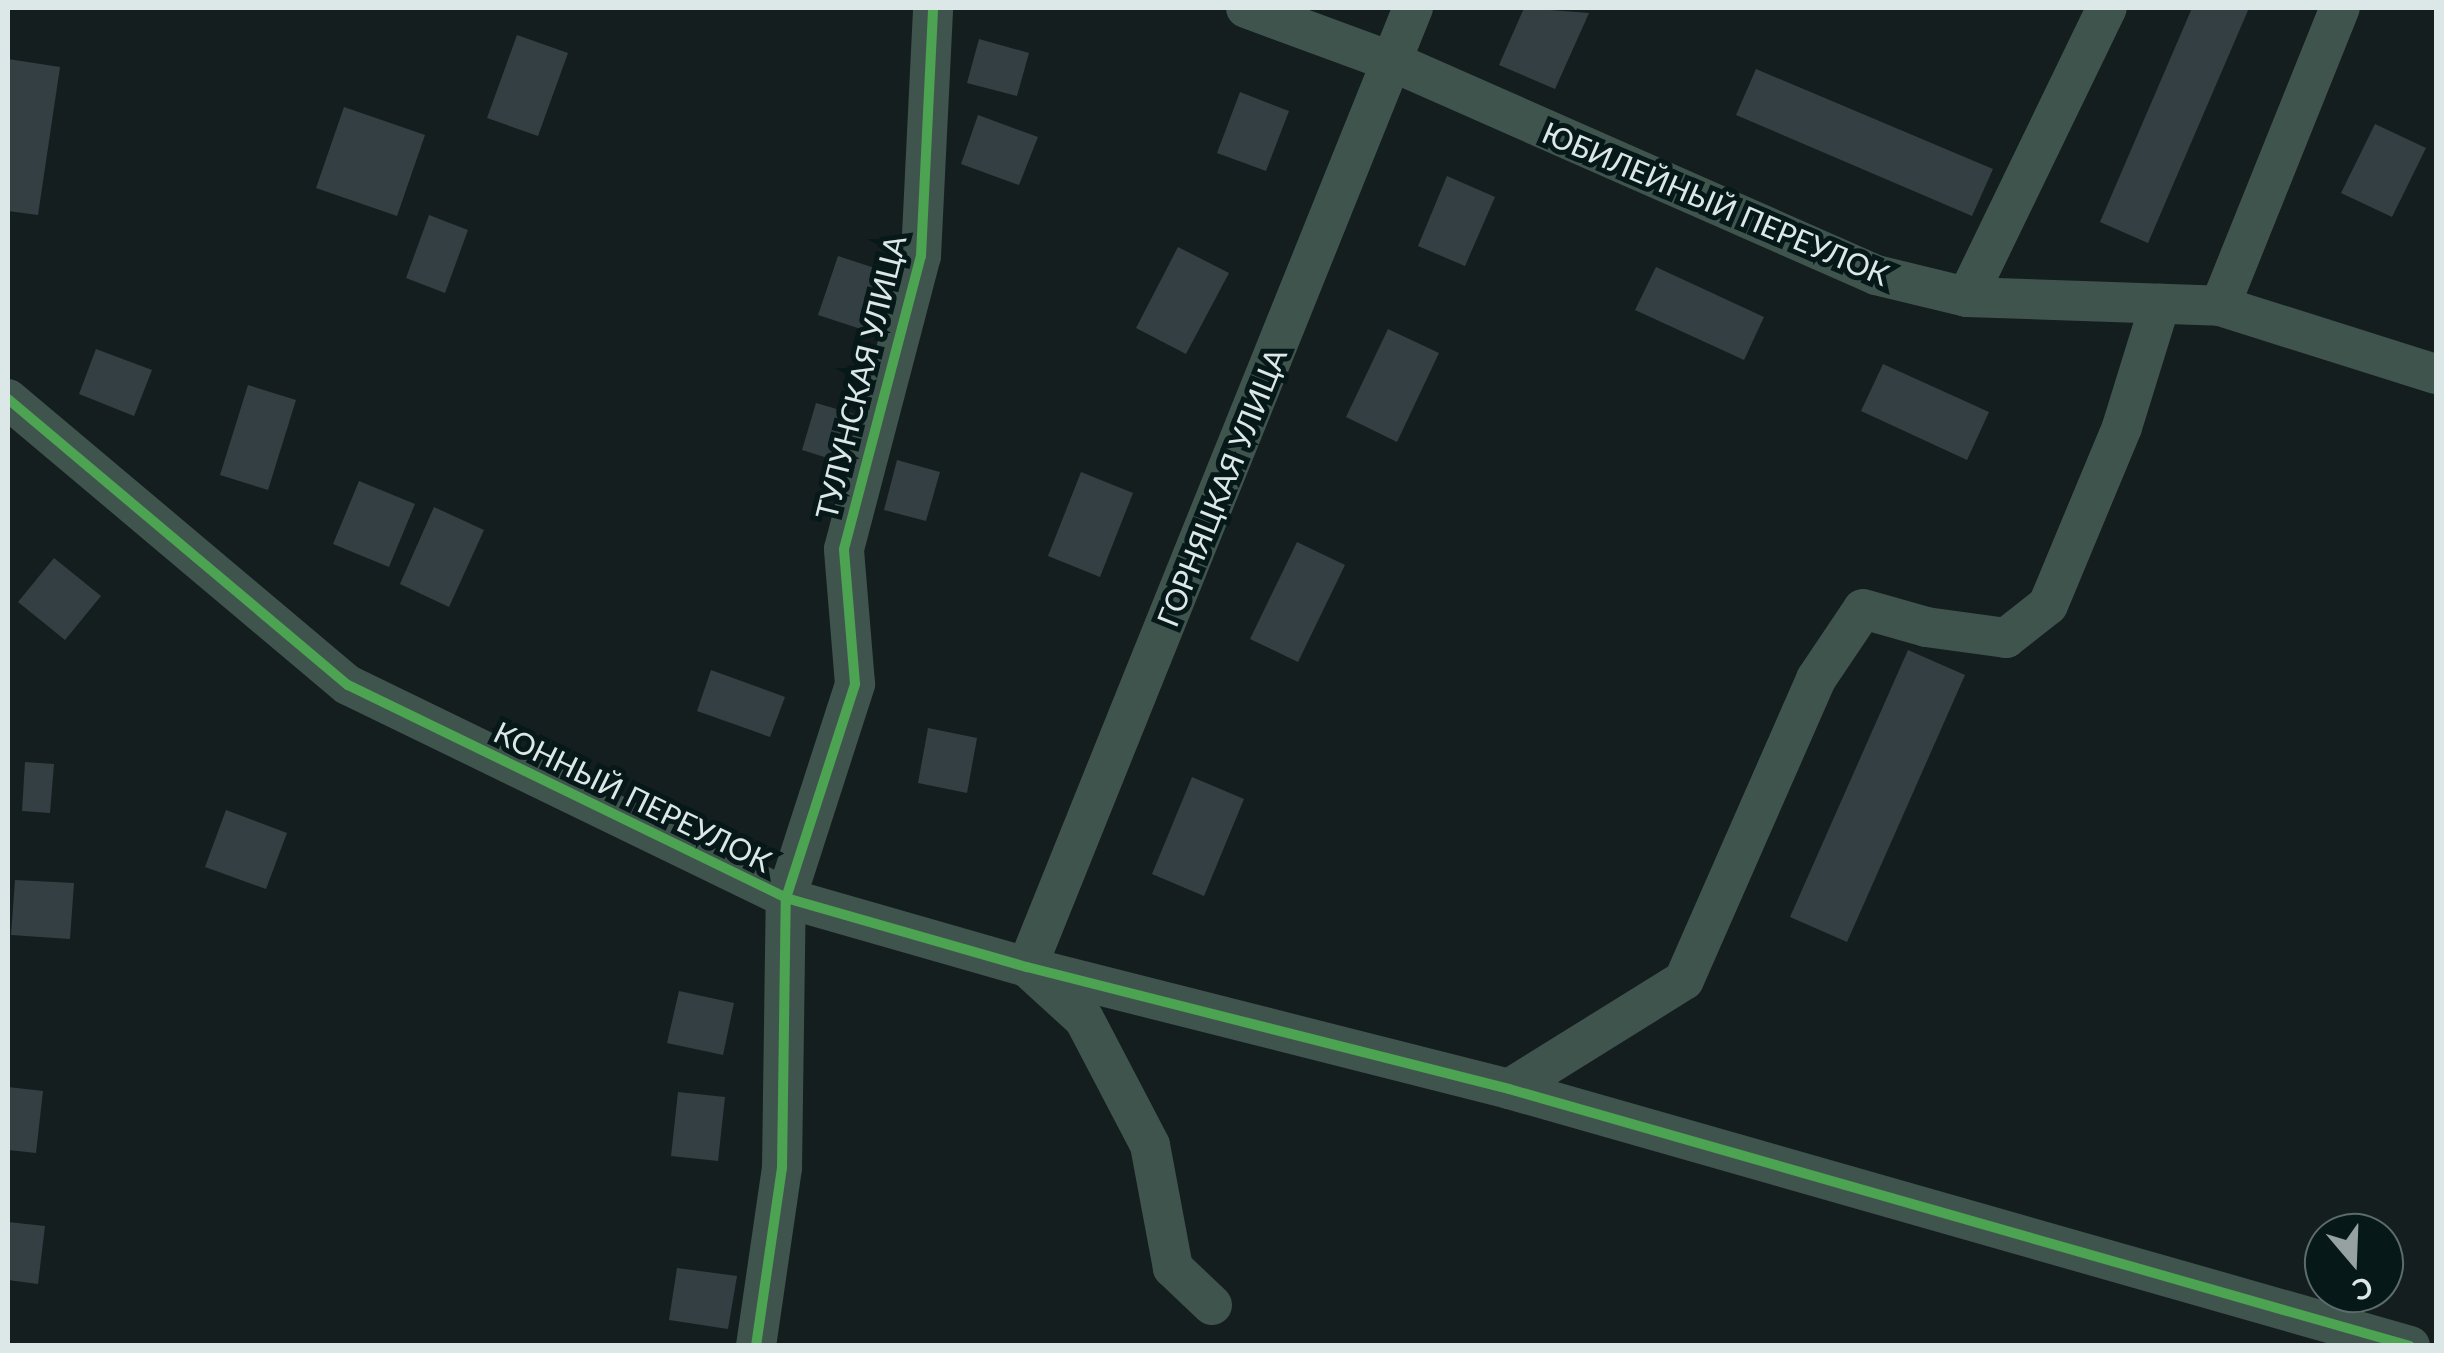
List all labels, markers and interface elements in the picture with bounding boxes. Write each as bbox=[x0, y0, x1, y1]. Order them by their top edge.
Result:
street label: ЮБИЛЕЙНЫЙ ПЕРЕУЛОК bbox=[1537, 114, 1895, 292]
street label: ТУЛУНСКАЯ УЛИЦА bbox=[807, 231, 913, 523]
street label: ГОРНЯЦКАЯ УЛИЦА bbox=[1149, 343, 1293, 631]
street label: КОННЫЙ ПЕРЕУЛОК bbox=[488, 713, 778, 879]
north arrow bbox=[2304, 1213, 2404, 1313]
text: С bbox=[2349, 1270, 2377, 1309]

